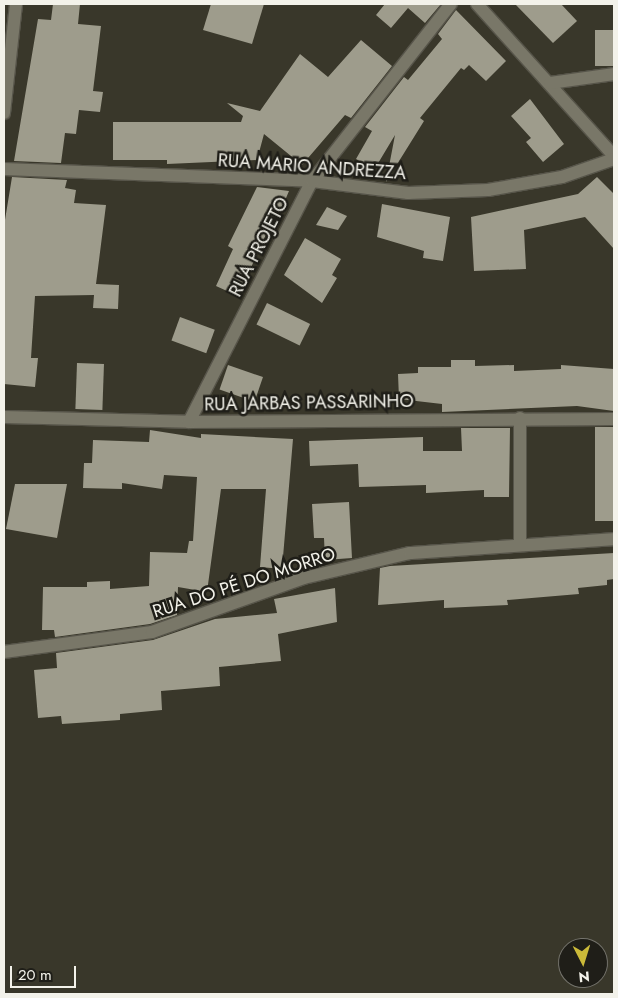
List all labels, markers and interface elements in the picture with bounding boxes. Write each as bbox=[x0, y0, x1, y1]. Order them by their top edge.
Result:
street label: RUA MARIO ANDREZZA bbox=[217, 150, 407, 184]
street label: RUA PROJETO bbox=[225, 194, 293, 300]
street label: RUA JARBAS PASSARINHO bbox=[204, 390, 414, 416]
street label: RUA DO PÉ DO MORRO bbox=[150, 543, 338, 623]
north arrow bbox=[558, 938, 608, 988]
scale bar bbox=[12, 956, 79, 988]
text: 20 m bbox=[18, 964, 52, 986]
text: N bbox=[578, 967, 591, 987]

